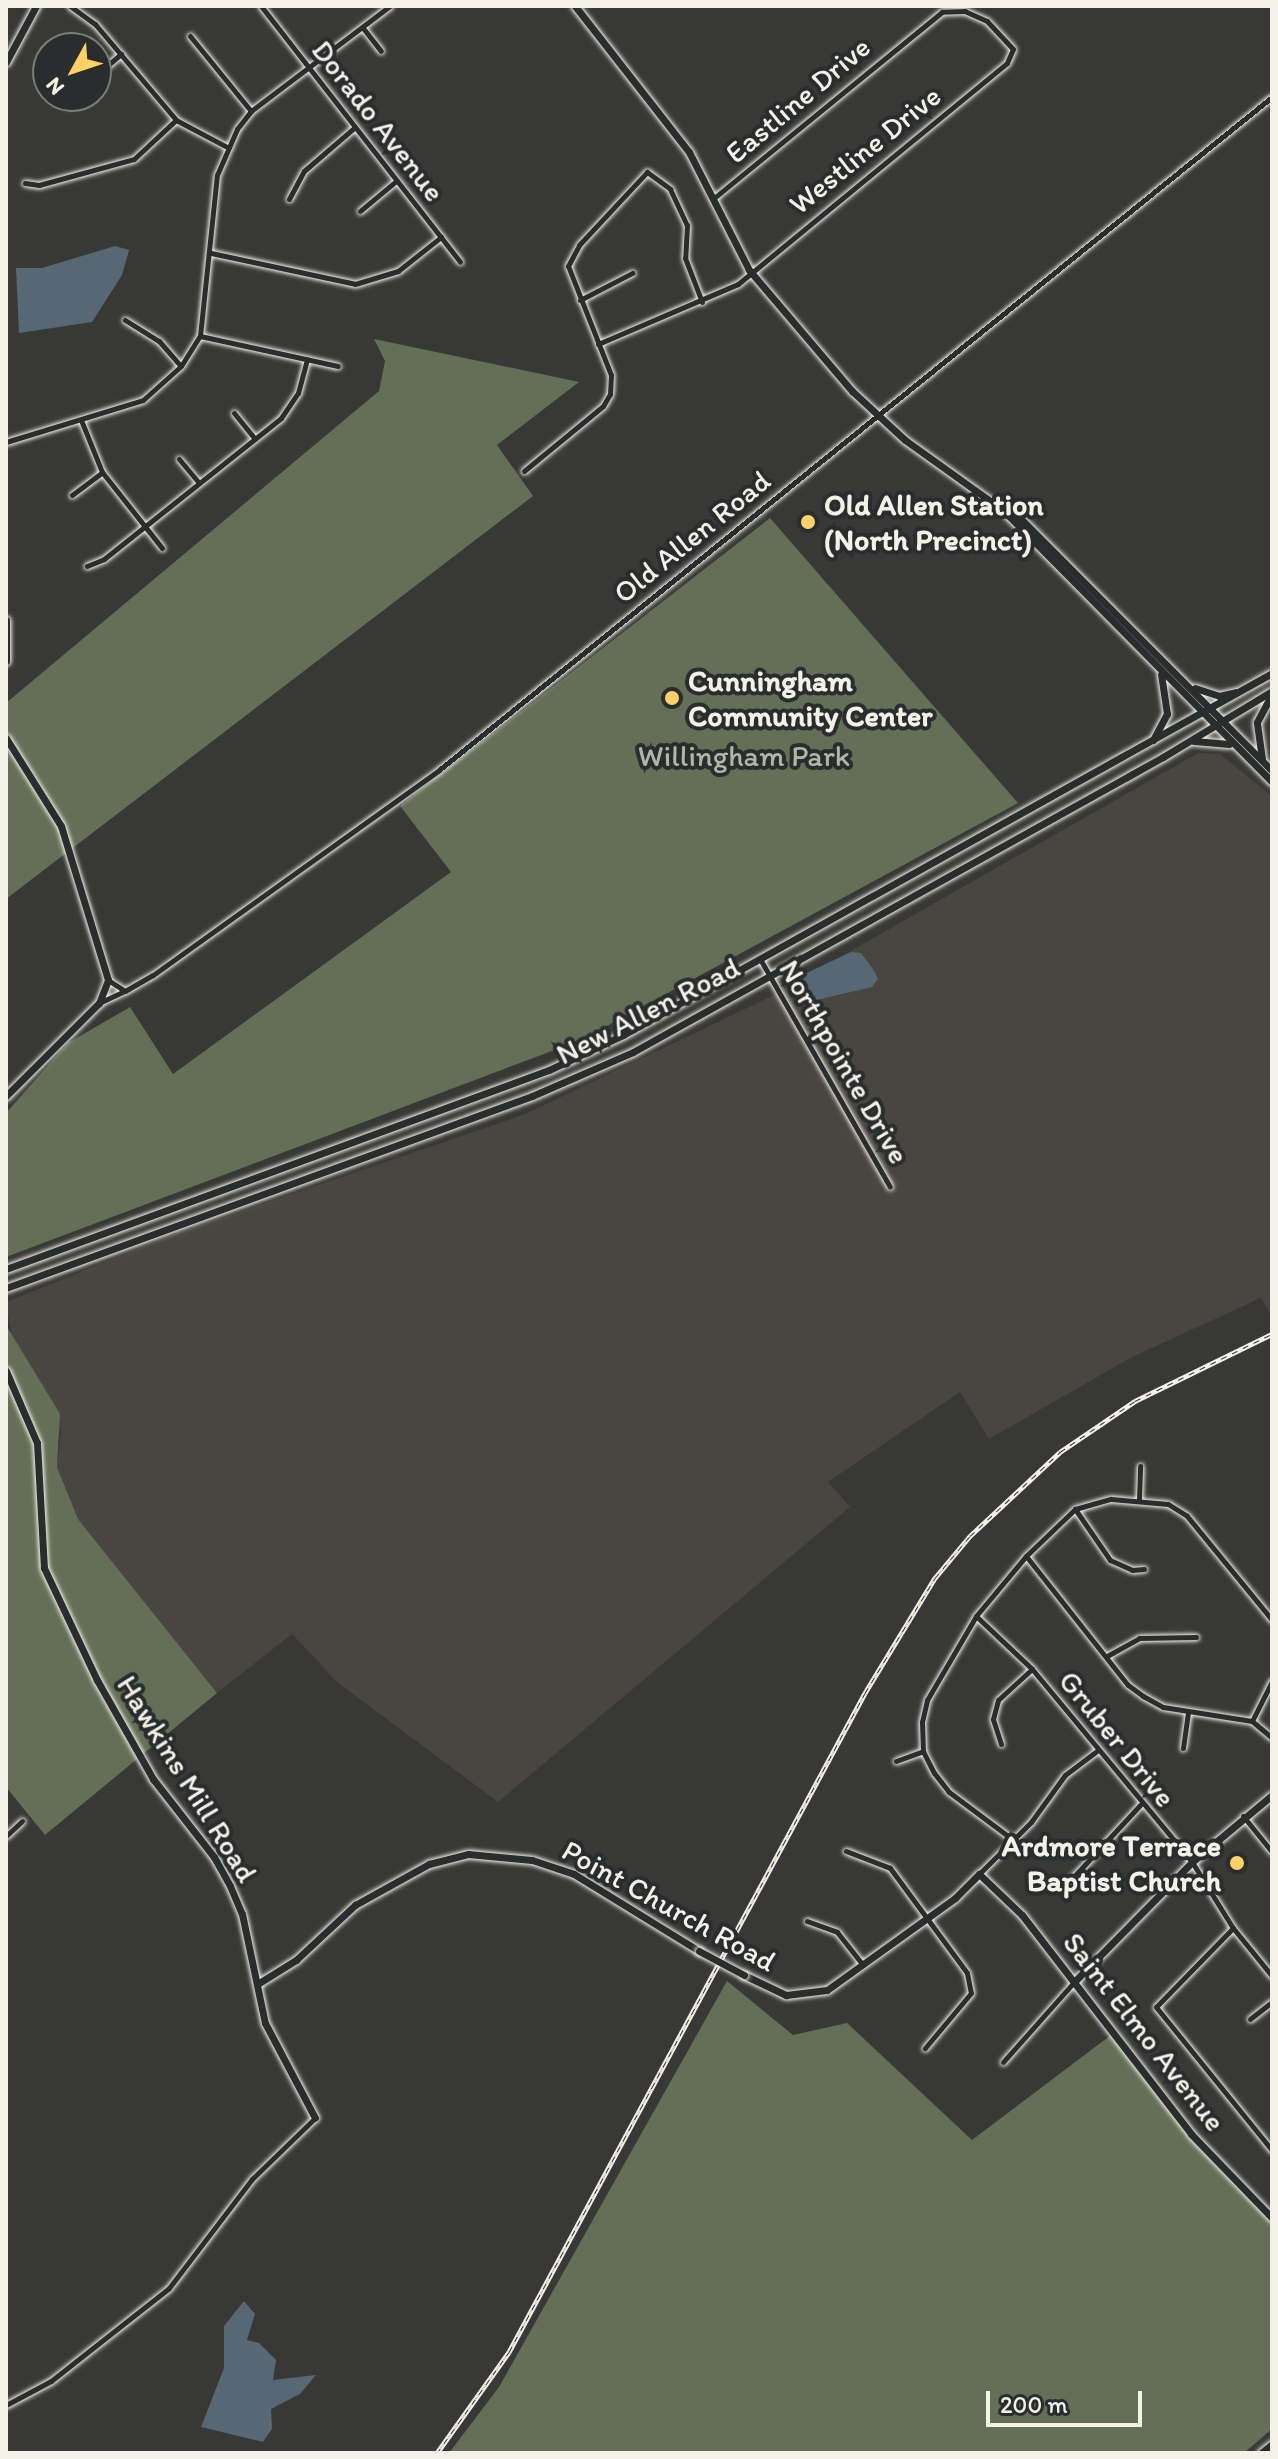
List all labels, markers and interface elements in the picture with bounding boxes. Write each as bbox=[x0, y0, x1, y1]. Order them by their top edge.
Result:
street label: Eastline Drive bbox=[718, 29, 878, 171]
north arrow bbox=[32, 32, 112, 112]
street label: Dorado Avenue bbox=[304, 34, 452, 208]
text: N bbox=[40, 72, 70, 101]
street label: Westline Drive bbox=[782, 78, 948, 222]
street label: Old Allen Road bbox=[606, 463, 778, 611]
place label: Old Allen Station (North Precinct) bbox=[824, 487, 1046, 558]
marker: Old Allen Station (North Precinct) bbox=[799, 513, 817, 531]
place label: Cunningham Community Center bbox=[688, 663, 933, 734]
marker: Cunningham Community Center bbox=[663, 689, 681, 707]
park label: Willingham Park bbox=[638, 738, 850, 774]
street label: New Allen Road bbox=[550, 949, 746, 1073]
street label: Northpointe Drive bbox=[771, 954, 917, 1170]
street label: Gruber Drive bbox=[1051, 1663, 1183, 1815]
street label: Hawkins Mill Road bbox=[109, 1669, 265, 1889]
place label: Ardmore Terrace Baptist Church bbox=[1006, 1828, 1221, 1898]
street label: Point Church Road bbox=[556, 1832, 782, 1980]
marker: Ardmore Terrace Baptist Church bbox=[1228, 1854, 1246, 1872]
street label: Saint Elmo Avenue bbox=[1056, 1926, 1232, 2138]
scale bar bbox=[990, 2375, 1146, 2425]
text: 200 m bbox=[1000, 2390, 1068, 2419]

